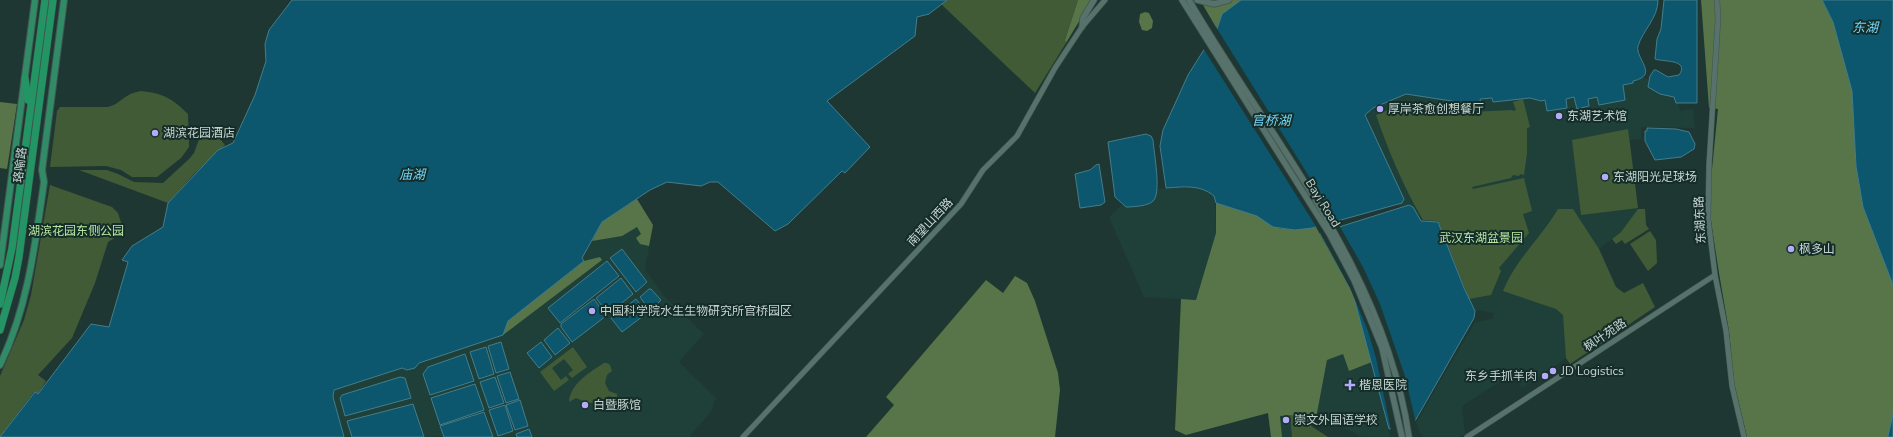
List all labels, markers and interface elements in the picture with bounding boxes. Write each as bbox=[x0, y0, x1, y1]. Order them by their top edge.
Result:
water label: 东湖 bbox=[1852, 19, 1880, 37]
place label: 厚岸茶愈创想餐厅 bbox=[1388, 101, 1484, 117]
marker: 厚岸茶愈创想餐厅 bbox=[1375, 104, 1385, 114]
place label: 东湖艺术馆 bbox=[1567, 108, 1627, 124]
marker: 东湖艺术馆 bbox=[1554, 111, 1564, 121]
water label: 官桥湖 bbox=[1251, 112, 1292, 130]
place label: 湖滨花园酒店 bbox=[163, 125, 235, 141]
marker: 湖滨花园酒店 bbox=[150, 128, 160, 138]
street label: 珞喻路 bbox=[10, 146, 30, 184]
water label: 庙湖 bbox=[399, 166, 427, 184]
place label: 东湖阳光足球场 bbox=[1613, 169, 1697, 185]
marker: 东湖阳光足球场 bbox=[1600, 172, 1610, 182]
street label: Bayi Road bbox=[1302, 176, 1344, 230]
street label: 南望山西路 bbox=[904, 195, 956, 249]
street label: 东湖东路 bbox=[1691, 196, 1709, 244]
park label: 湖滨花园东侧公园 bbox=[28, 223, 124, 239]
park label: 武汉东湖盆景园 bbox=[1439, 230, 1523, 246]
place label: 枫多山 bbox=[1799, 241, 1835, 257]
marker: 枫多山 bbox=[1786, 244, 1796, 254]
place label: 中国科学院水生生物研究所官桥园区 bbox=[600, 303, 792, 319]
marker: 中国科学院水生生物研究所官桥园区 bbox=[587, 306, 597, 316]
street label: 枫叶苑路 bbox=[1581, 315, 1629, 355]
place label: JD Logistics bbox=[1560, 363, 1624, 379]
marker: JD Logistics bbox=[1548, 366, 1558, 376]
place label: 东乡手抓羊肉 bbox=[1465, 368, 1537, 384]
marker: 东乡手抓羊肉 bbox=[1540, 371, 1550, 381]
place label: 楷恩医院 bbox=[1359, 377, 1407, 393]
marker: 楷恩医院 bbox=[1344, 379, 1356, 391]
place label: 白暨豚馆 bbox=[593, 397, 641, 413]
marker: 白暨豚馆 bbox=[580, 400, 590, 410]
place label: 崇文外国语学校 bbox=[1294, 412, 1378, 428]
marker: 崇文外国语学校 bbox=[1281, 415, 1291, 425]

